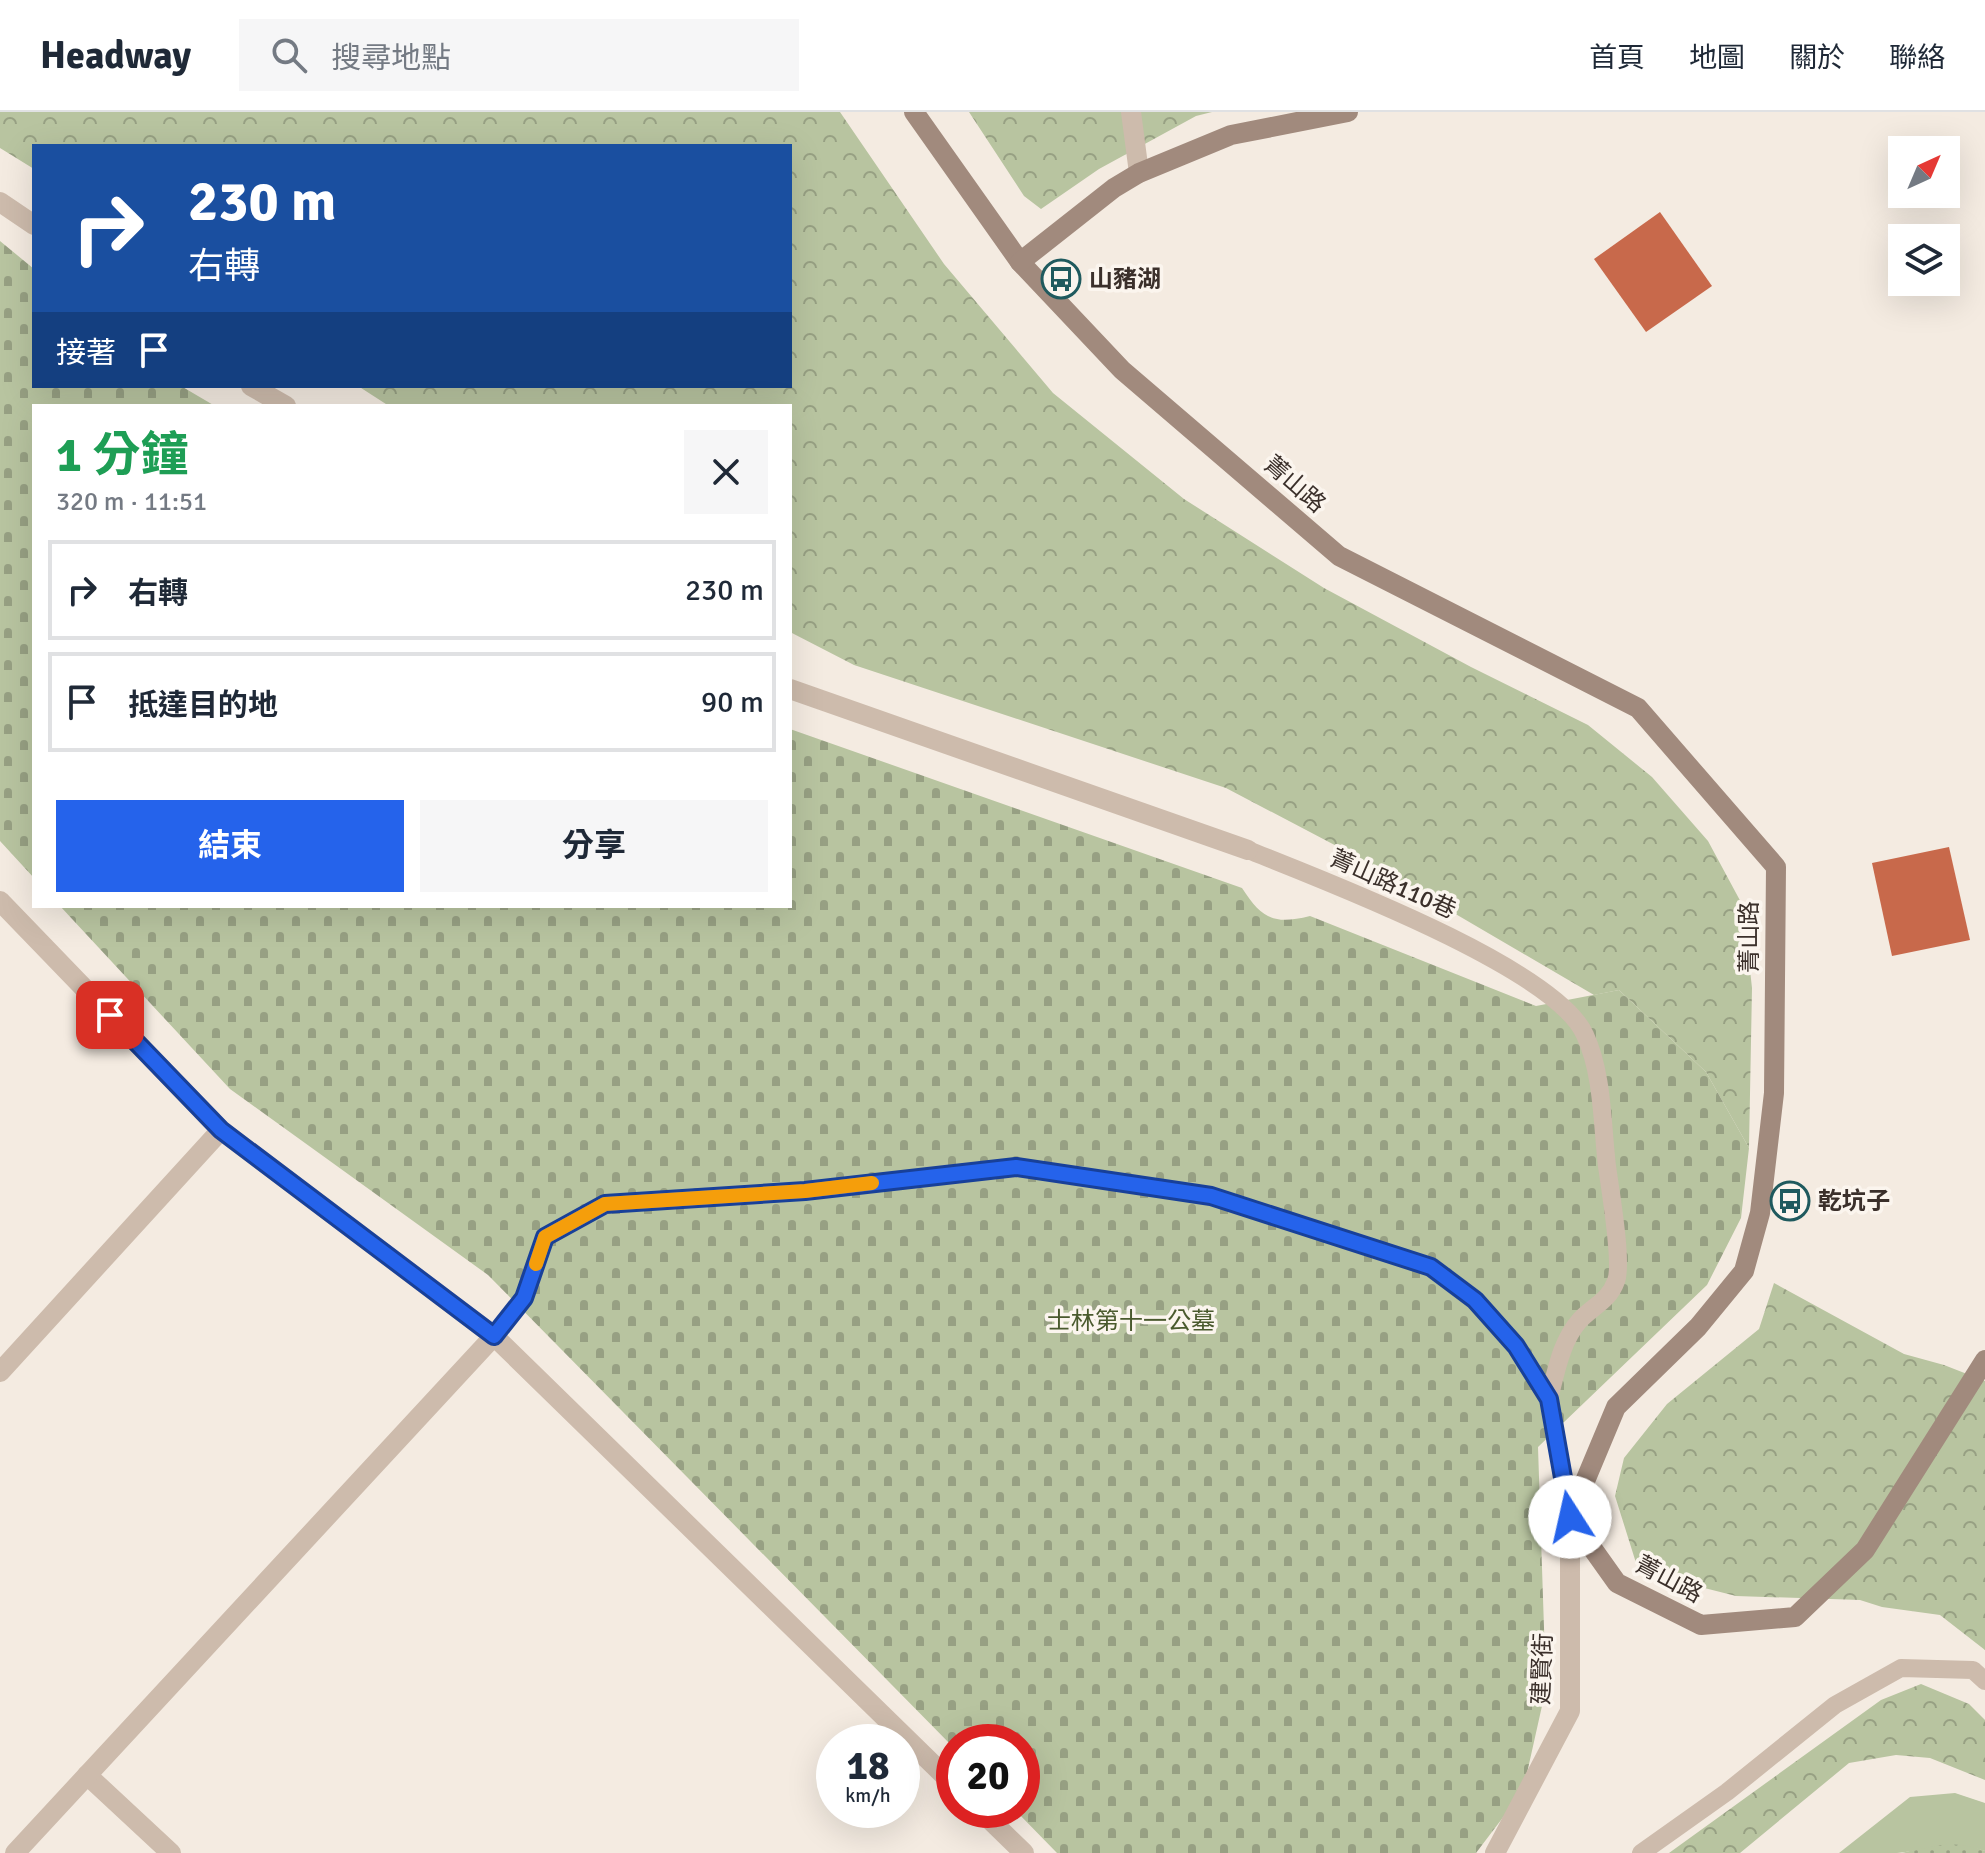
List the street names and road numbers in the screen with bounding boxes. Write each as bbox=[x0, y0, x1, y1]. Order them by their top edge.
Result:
street label: 菁山路 bbox=[1258, 449, 1332, 519]
street label: 菁山路110巷 bbox=[1325, 843, 1461, 925]
street label: 菁山路 bbox=[1734, 901, 1764, 973]
street label: 菁山路 bbox=[1630, 1549, 1708, 1609]
street label: 建賢街 bbox=[1526, 1632, 1558, 1706]

